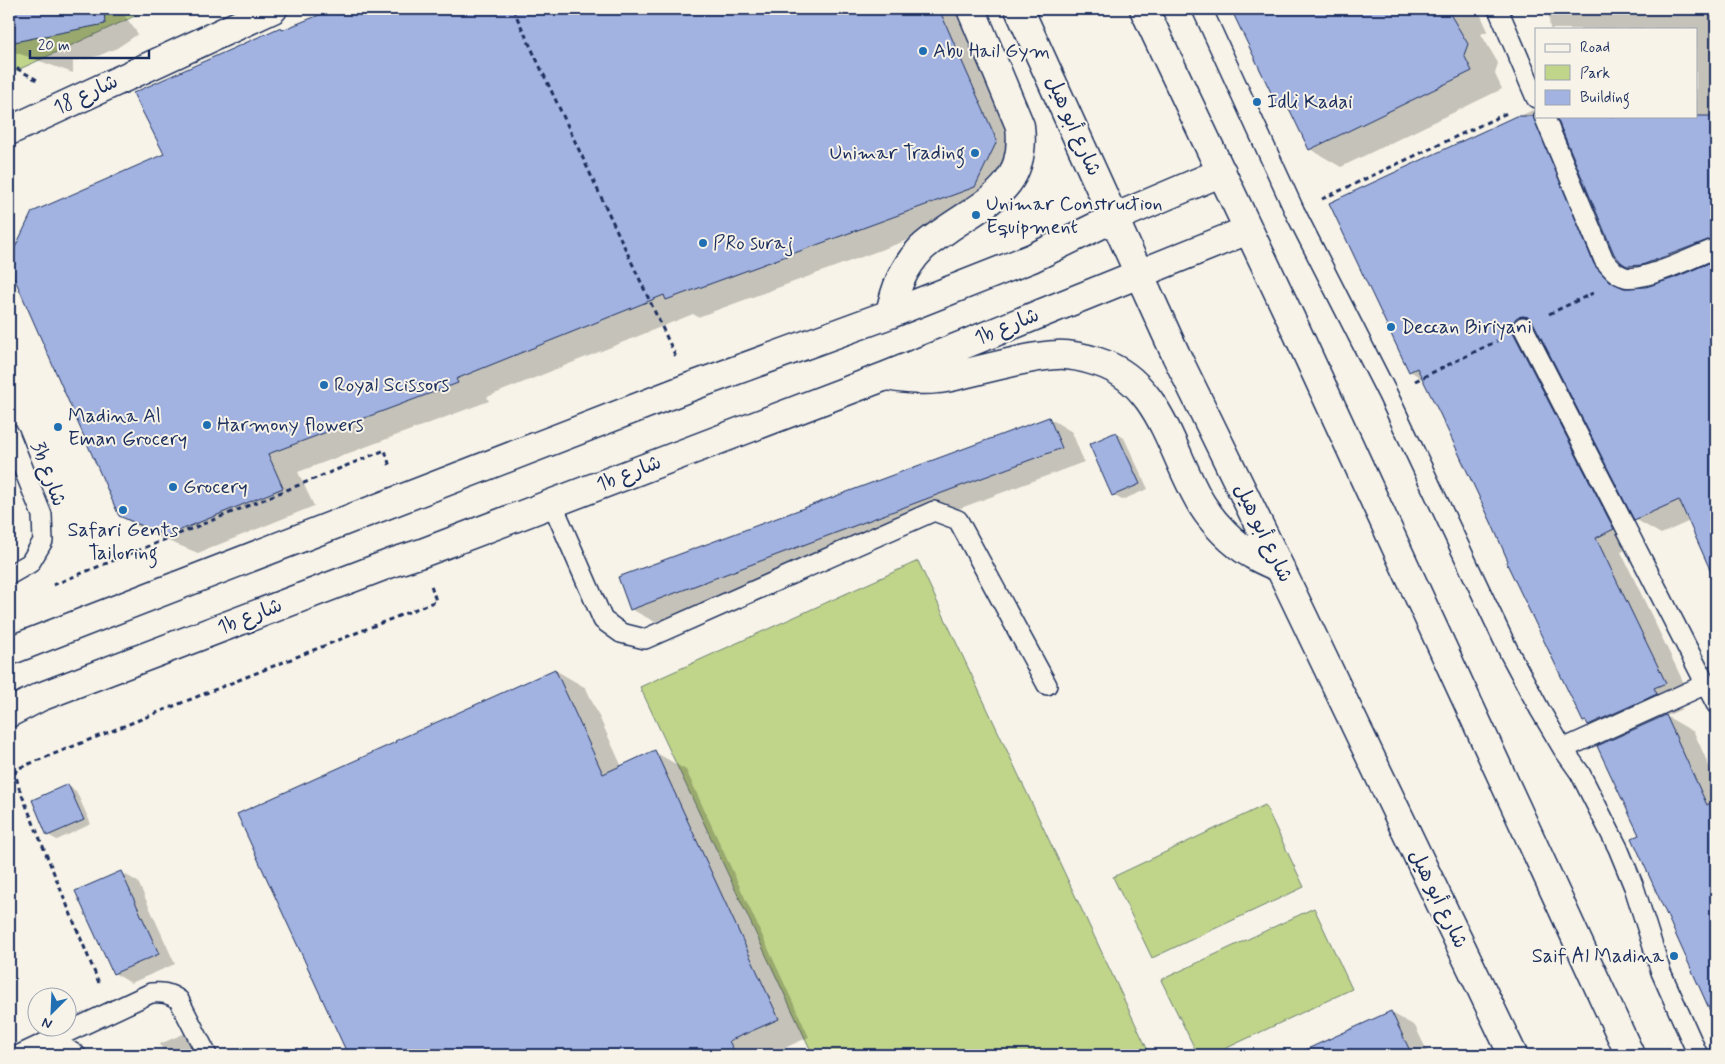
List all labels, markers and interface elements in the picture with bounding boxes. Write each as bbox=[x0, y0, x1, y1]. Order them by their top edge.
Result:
scale bar bbox=[30, 28, 149, 60]
legend bbox=[1535, 28, 1698, 118]
text: 20 m bbox=[38, 36, 70, 56]
place label: Abu Hail Gym bbox=[933, 38, 1050, 65]
text: Road bbox=[1580, 38, 1610, 58]
marker: Abu Hail Gym bbox=[917, 45, 929, 57]
text: Park bbox=[1580, 64, 1610, 84]
street label: شارع 18 bbox=[49, 68, 123, 122]
street label: شارع أبو هيل bbox=[1039, 72, 1107, 180]
text: Building bbox=[1580, 88, 1630, 109]
place label: Idli Kadai bbox=[1267, 89, 1353, 116]
marker: Idli Kadai bbox=[1251, 96, 1263, 108]
place label: Unimar Trading bbox=[829, 140, 965, 169]
marker: Unimar Trading bbox=[969, 147, 981, 159]
place label: Unimar Construction Equipment bbox=[986, 191, 1163, 241]
marker: Unimar Construction Equipment bbox=[970, 209, 982, 221]
place label: PRo suraj bbox=[713, 230, 793, 257]
marker: PRo suraj bbox=[697, 237, 709, 249]
street label: 1b شارع bbox=[971, 302, 1043, 352]
place label: Deccan Biriyani bbox=[1401, 314, 1532, 341]
marker: Deccan Biriyani bbox=[1385, 321, 1397, 333]
place label: Royal Scissors bbox=[334, 372, 449, 399]
marker: Royal Scissors bbox=[318, 379, 330, 391]
place label: Madina Al Eman Grocery bbox=[68, 403, 187, 453]
place label: Harmony flowers bbox=[217, 412, 364, 439]
marker: Harmony flowers bbox=[201, 419, 213, 431]
marker: Madina Al Eman Grocery bbox=[52, 421, 64, 433]
street label: 3b شارع bbox=[24, 438, 72, 510]
street label: 1b شارع bbox=[593, 449, 665, 499]
place label: Grocery bbox=[183, 474, 248, 501]
street label: شارع أبو هيل bbox=[1227, 479, 1299, 587]
marker: Grocery bbox=[167, 481, 179, 493]
marker: Safari Gents Tailoring bbox=[117, 504, 129, 516]
place label: Safari Gents Tailoring bbox=[67, 517, 179, 569]
street label: 1b شارع bbox=[214, 592, 286, 642]
street label: شارع أبو هيل bbox=[1402, 845, 1474, 953]
place label: Saif Al Madina bbox=[1532, 943, 1665, 970]
marker: Saif Al Madina bbox=[1668, 950, 1680, 962]
north arrow bbox=[28, 986, 78, 1036]
text: N bbox=[39, 1013, 55, 1033]

